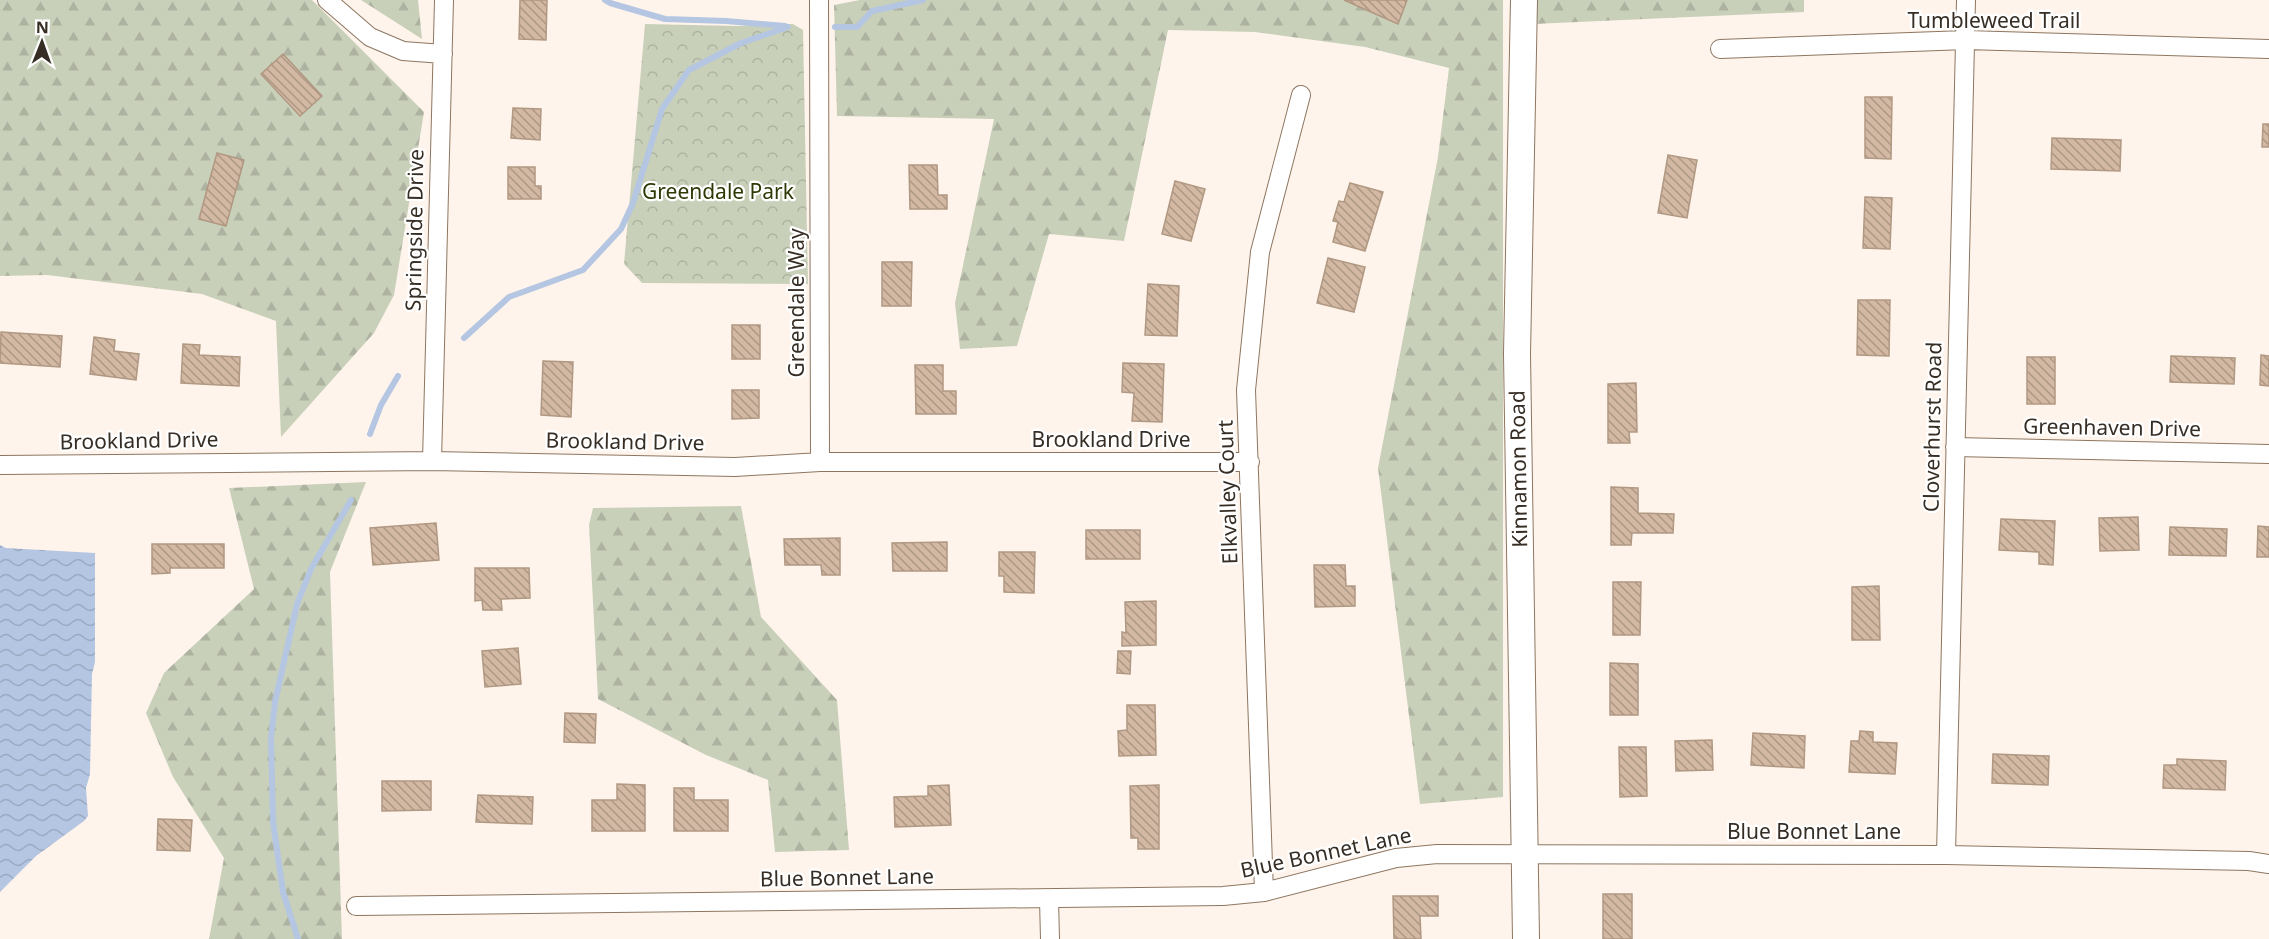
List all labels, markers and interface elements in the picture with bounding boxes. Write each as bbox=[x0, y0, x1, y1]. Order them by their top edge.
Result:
street label: Tumbleweed Trail bbox=[1907, 6, 2081, 34]
north arrow bbox=[12, 12, 72, 72]
text: N bbox=[36, 16, 49, 38]
street label: Springside Drive bbox=[399, 149, 429, 311]
park label: Greendale Park bbox=[642, 177, 795, 205]
street label: Greendale Way bbox=[782, 228, 810, 378]
street label: Cloverhurst Road bbox=[1917, 342, 1947, 512]
street label: Kinnamon Road bbox=[1503, 390, 1533, 548]
street label: Greenhaven Drive bbox=[2023, 411, 2201, 443]
street label: Elkvalley Court bbox=[1210, 419, 1244, 565]
street label: Brookland Drive bbox=[59, 425, 219, 455]
street label: Brookland Drive bbox=[1031, 425, 1191, 453]
street label: Brookland Drive bbox=[545, 426, 705, 456]
street label: Blue Bonnet Lane bbox=[1727, 817, 1901, 845]
street label: Blue Bonnet Lane bbox=[1238, 820, 1414, 884]
street label: Blue Bonnet Lane bbox=[760, 861, 934, 893]

